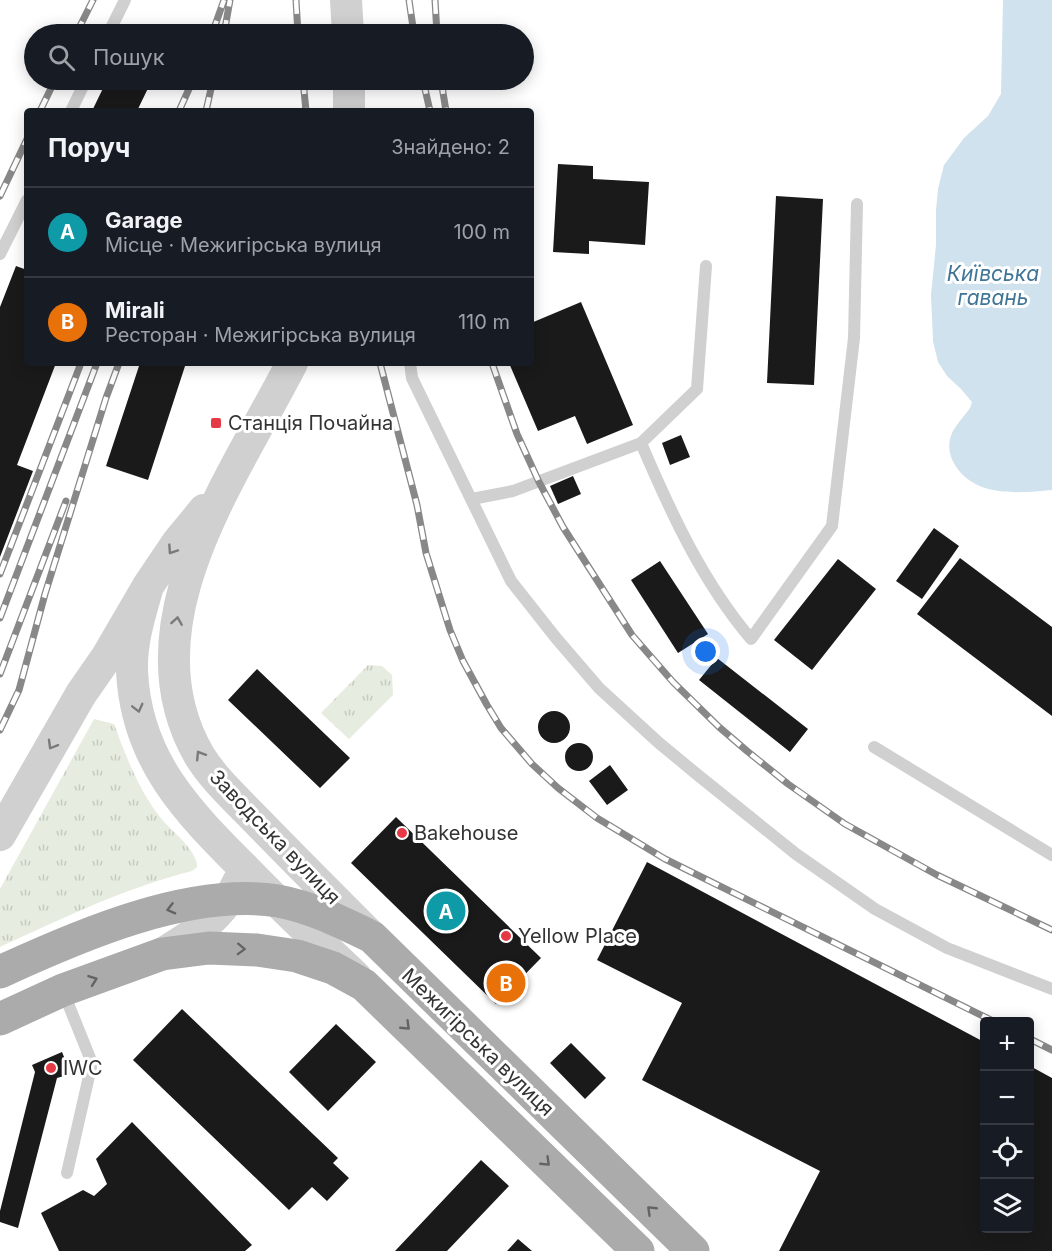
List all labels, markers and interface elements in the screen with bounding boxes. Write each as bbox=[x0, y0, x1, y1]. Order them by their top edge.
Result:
search box bbox=[24, 24, 534, 90]
icon: search bbox=[45, 41, 78, 74]
text: Пошук bbox=[93, 44, 165, 70]
text: Поруч bbox=[48, 132, 130, 163]
text: Знайдено: 2 bbox=[391, 135, 510, 159]
text: Garage bbox=[105, 207, 183, 233]
text: A bbox=[60, 220, 75, 244]
text: 100 m bbox=[453, 220, 510, 244]
text: Місце · Межигірська вулиця bbox=[105, 233, 382, 257]
water label: Київська гавань bbox=[947, 261, 1039, 310]
text: Mirali bbox=[105, 297, 165, 323]
text: B bbox=[61, 310, 74, 334]
text: 110 m bbox=[458, 310, 510, 334]
text: Ресторан · Межигірська вулиця bbox=[105, 323, 416, 347]
place label: Станція Почайна bbox=[228, 411, 393, 435]
marker: Станція Почайна bbox=[209, 416, 223, 430]
one-way arrow bbox=[168, 543, 179, 554]
one-way arrow bbox=[171, 617, 183, 626]
your location bbox=[691, 637, 720, 666]
one-way arrow bbox=[131, 703, 144, 713]
one-way arrow bbox=[48, 739, 59, 749]
one-way arrow bbox=[197, 750, 208, 761]
street label: Заводська вулиця bbox=[205, 765, 345, 909]
place label: Bakehouse bbox=[414, 821, 518, 845]
marker: Bakehouse bbox=[395, 826, 409, 840]
pin: A bbox=[426, 888, 466, 934]
one-way arrow bbox=[166, 902, 176, 915]
place label: Yellow Place bbox=[518, 924, 637, 948]
marker: Yellow Place bbox=[499, 929, 513, 943]
one-way arrow bbox=[237, 943, 246, 956]
pin: B bbox=[486, 960, 526, 1006]
street label: Межигірська вулиця bbox=[397, 963, 559, 1121]
one-way arrow bbox=[87, 974, 97, 987]
map controls bbox=[980, 1017, 1034, 1233]
button: + bbox=[980, 1017, 1034, 1071]
one-way arrow bbox=[399, 1019, 409, 1030]
place label: IWC bbox=[63, 1056, 103, 1080]
marker: IWC bbox=[44, 1061, 58, 1075]
button: − bbox=[980, 1071, 1034, 1125]
button: locate bbox=[980, 1125, 1034, 1179]
one-way arrow bbox=[538, 1154, 549, 1165]
button: layers bbox=[980, 1179, 1034, 1233]
one-way arrow bbox=[647, 1206, 657, 1217]

